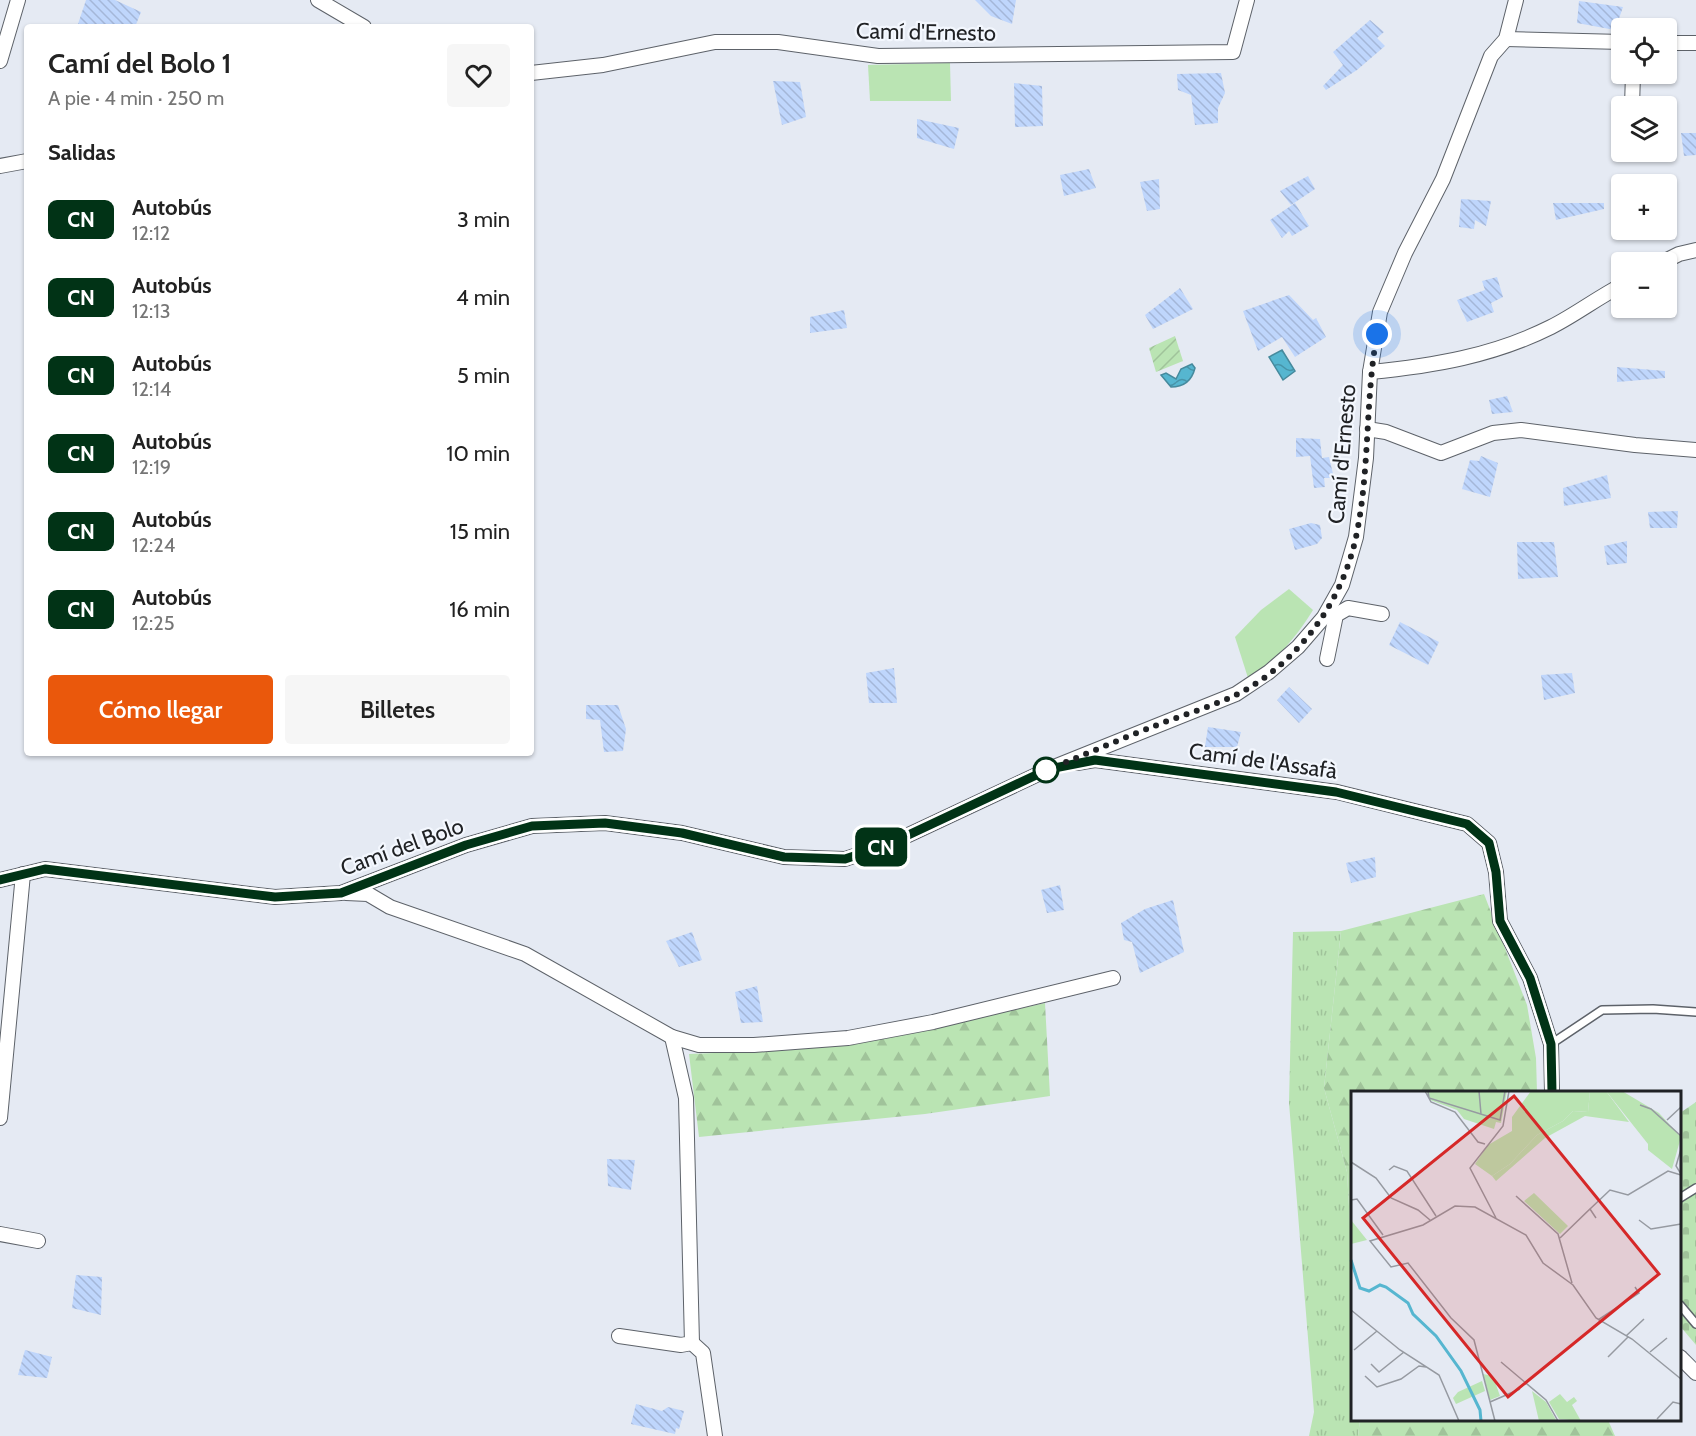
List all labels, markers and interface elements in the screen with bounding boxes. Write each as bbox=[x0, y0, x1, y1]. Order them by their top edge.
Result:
street label: Camí d'Ernesto bbox=[856, 17, 996, 47]
map controls bbox=[1611, 18, 1677, 318]
button: locate bbox=[1611, 18, 1677, 84]
button: heart bbox=[447, 44, 510, 107]
text: Camí del Bolo 1 bbox=[48, 46, 232, 80]
text: A pie · 4 min · 250 m bbox=[48, 86, 224, 110]
button: layers bbox=[1611, 96, 1677, 162]
text: Salidas bbox=[48, 139, 116, 166]
button: + bbox=[1611, 174, 1677, 240]
text: Autobús bbox=[132, 194, 212, 221]
text: 3 min bbox=[457, 206, 510, 233]
text: CN bbox=[67, 207, 95, 232]
text: 12:12 bbox=[132, 221, 170, 245]
button: − bbox=[1611, 252, 1677, 318]
text: Autobús bbox=[132, 272, 212, 299]
text: 4 min bbox=[456, 284, 510, 311]
text: CN bbox=[67, 285, 95, 310]
text: 12:13 bbox=[132, 299, 171, 323]
your location bbox=[1362, 319, 1392, 349]
text: Autobús bbox=[132, 350, 212, 377]
text: 5 min bbox=[457, 362, 510, 389]
text: CN bbox=[67, 363, 95, 388]
text: 12:14 bbox=[132, 377, 171, 401]
street label: Camí d'Ernesto bbox=[1322, 383, 1362, 525]
text: Autobús bbox=[132, 428, 212, 455]
text: 10 min bbox=[446, 440, 510, 467]
text: CN bbox=[67, 441, 95, 466]
text: 12:19 bbox=[132, 455, 171, 479]
text: Autobús bbox=[132, 506, 212, 533]
text: 15 min bbox=[450, 518, 510, 545]
text: CN bbox=[67, 519, 95, 544]
text: 12:24 bbox=[132, 533, 175, 557]
text: Autobús bbox=[132, 584, 212, 611]
text: 16 min bbox=[449, 596, 510, 623]
text: CN bbox=[67, 597, 95, 622]
text: 12:25 bbox=[132, 611, 174, 635]
button: Cómo llegar bbox=[48, 675, 273, 744]
button: Billetes bbox=[285, 675, 510, 744]
street label: Camí de l'Assafà bbox=[1187, 737, 1339, 785]
unlabelled marker bbox=[1033, 757, 1059, 783]
street label: Camí del Bolo bbox=[337, 812, 467, 882]
line badge: CN bbox=[854, 828, 908, 866]
text: CN bbox=[867, 835, 895, 860]
inset map bbox=[1351, 1091, 1681, 1421]

